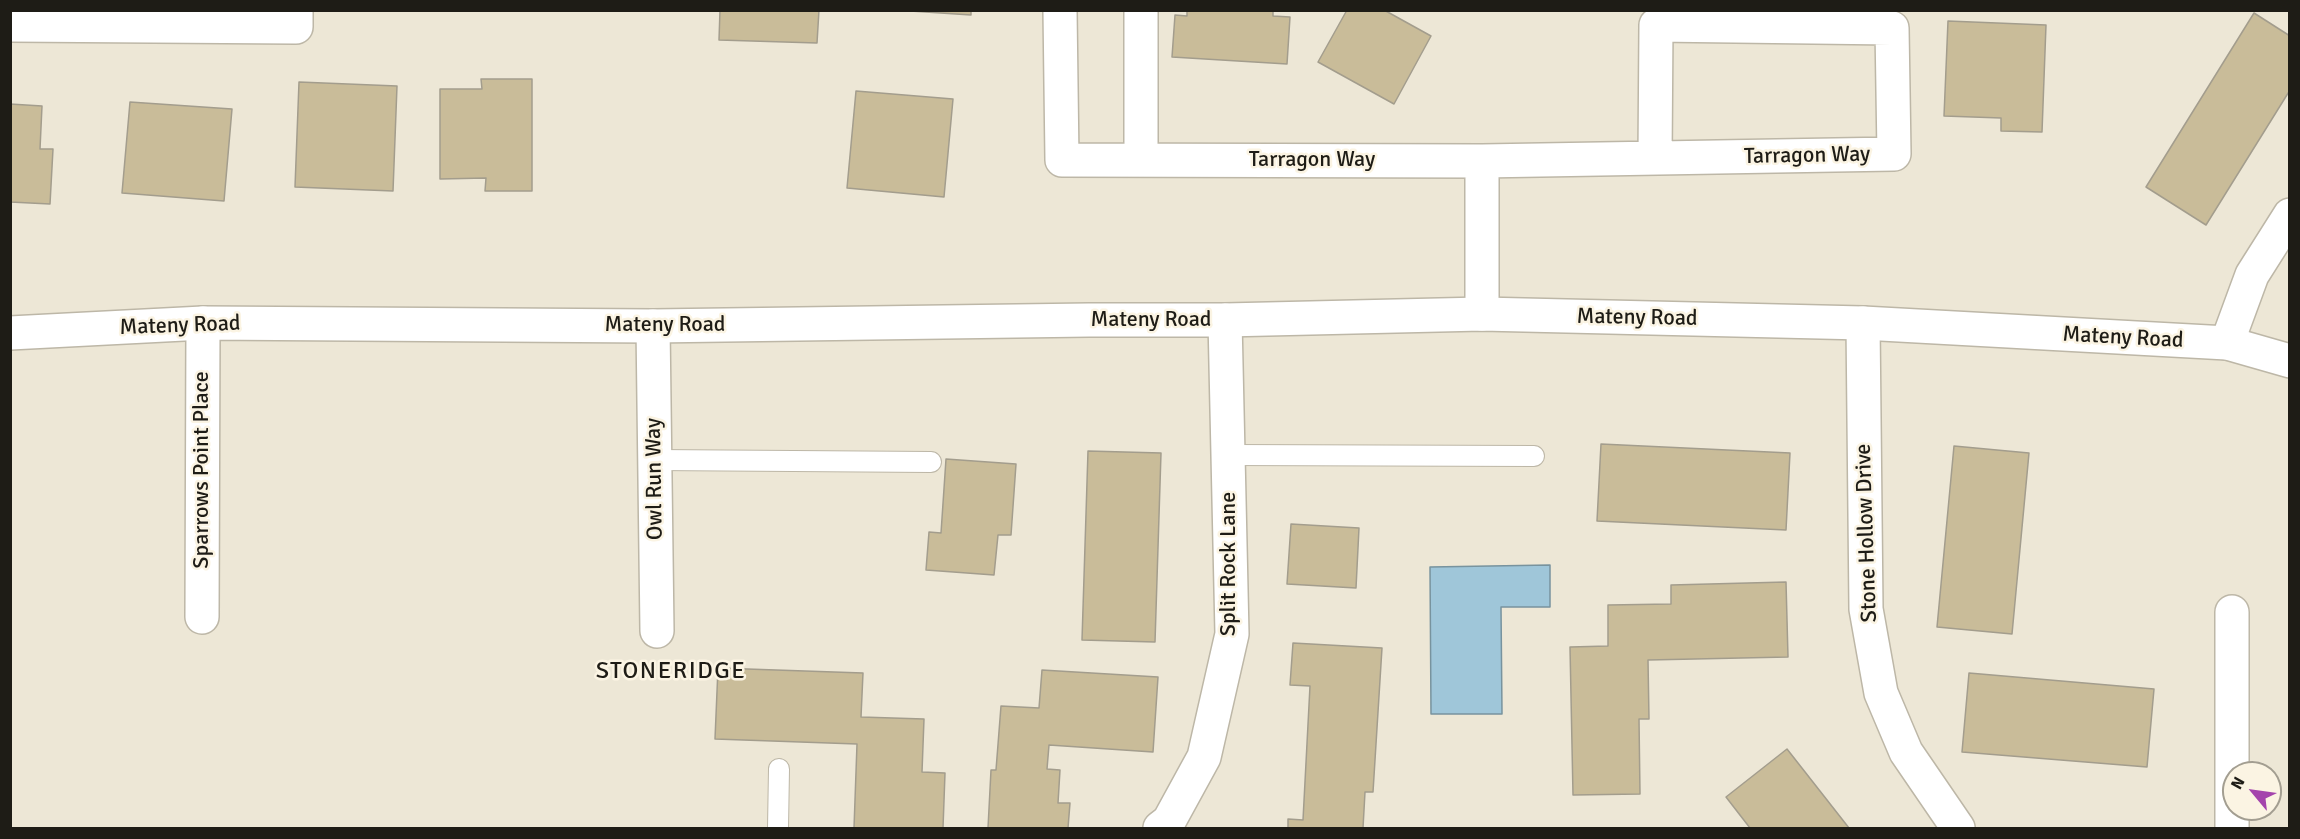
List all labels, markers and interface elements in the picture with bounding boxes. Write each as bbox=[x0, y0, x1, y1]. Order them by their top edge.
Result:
street label: Tarragon Way bbox=[1744, 142, 1870, 170]
street label: Tarragon Way bbox=[1249, 147, 1375, 173]
street label: Mateny Road bbox=[1576, 304, 1698, 332]
street label: Mateny Road bbox=[1090, 307, 1212, 333]
street label: Mateny Road bbox=[119, 311, 241, 341]
street label: Mateny Road bbox=[604, 312, 726, 338]
street label: Mateny Road bbox=[2062, 322, 2184, 354]
street label: Sparrows Point Place bbox=[189, 371, 215, 569]
street label: Owl Run Way bbox=[641, 418, 669, 540]
street label: Stone Hollow Drive bbox=[1851, 443, 1883, 623]
street label: Split Rock Lane bbox=[1216, 492, 1242, 636]
district label: STONERIDGE bbox=[596, 658, 746, 686]
north arrow bbox=[2222, 761, 2282, 821]
text: N bbox=[2227, 774, 2249, 793]

